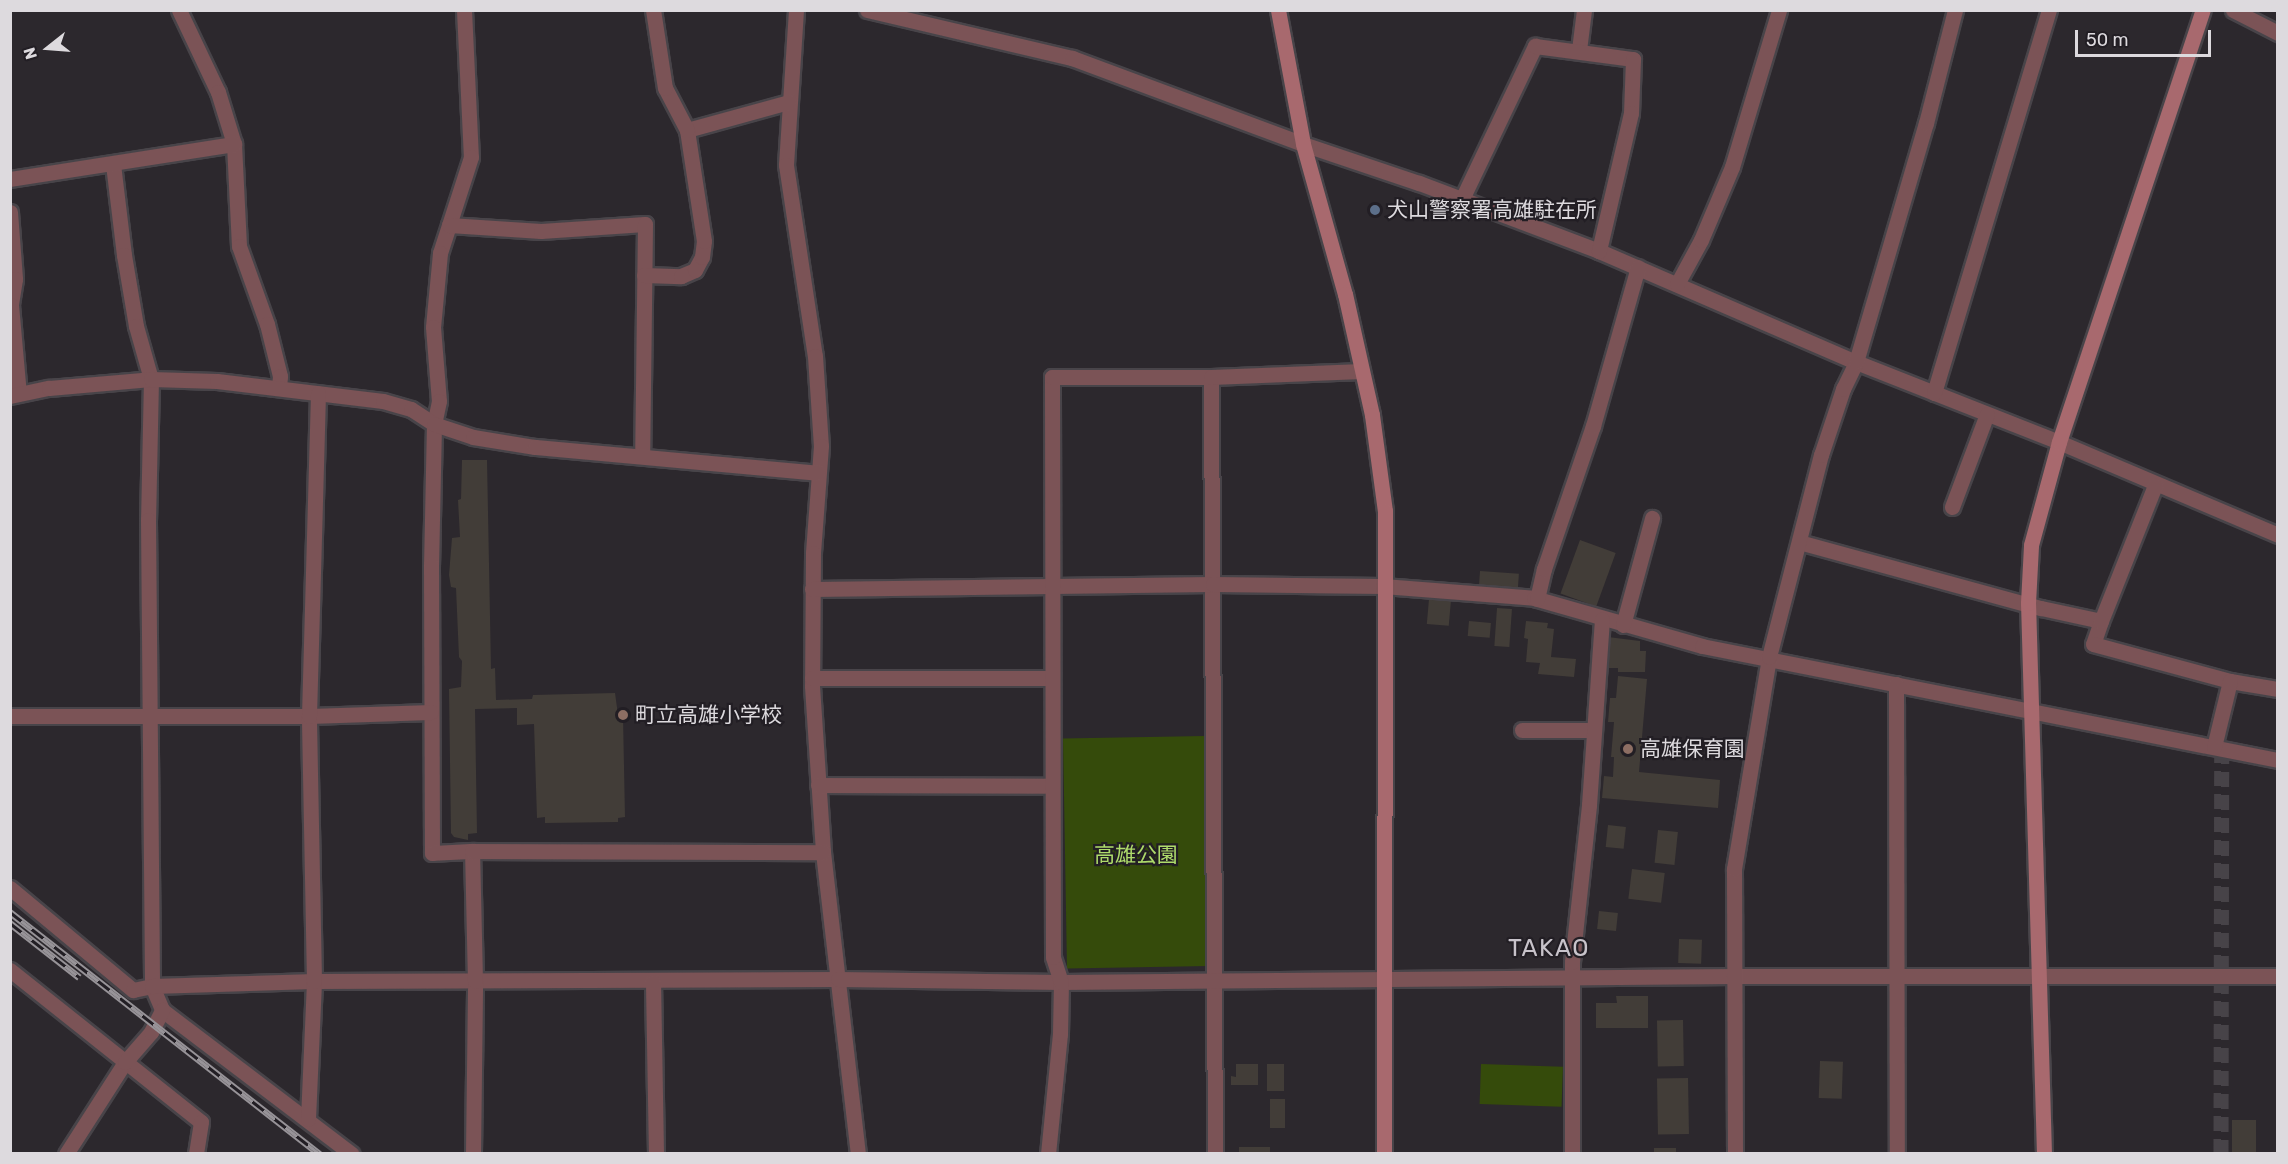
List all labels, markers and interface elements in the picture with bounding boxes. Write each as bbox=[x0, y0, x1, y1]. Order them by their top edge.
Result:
north arrow bbox=[18, 18, 78, 78]
scale bar bbox=[2078, 18, 2214, 56]
text: 50 m bbox=[2086, 29, 2129, 51]
text: N bbox=[20, 45, 41, 62]
place label: 犬山警察署高雄駐在所 bbox=[1387, 197, 1597, 223]
marker: 犬山警察署高雄駐在所 bbox=[1368, 203, 1382, 217]
place label: 町立高雄小学校 bbox=[635, 702, 782, 728]
marker: 町立高雄小学校 bbox=[616, 708, 630, 722]
place label: 高雄保育園 bbox=[1640, 736, 1745, 762]
marker: 高雄保育園 bbox=[1621, 742, 1635, 756]
park label: 高雄公園 bbox=[1094, 842, 1178, 868]
district label: TAKAO bbox=[1508, 935, 1590, 963]

